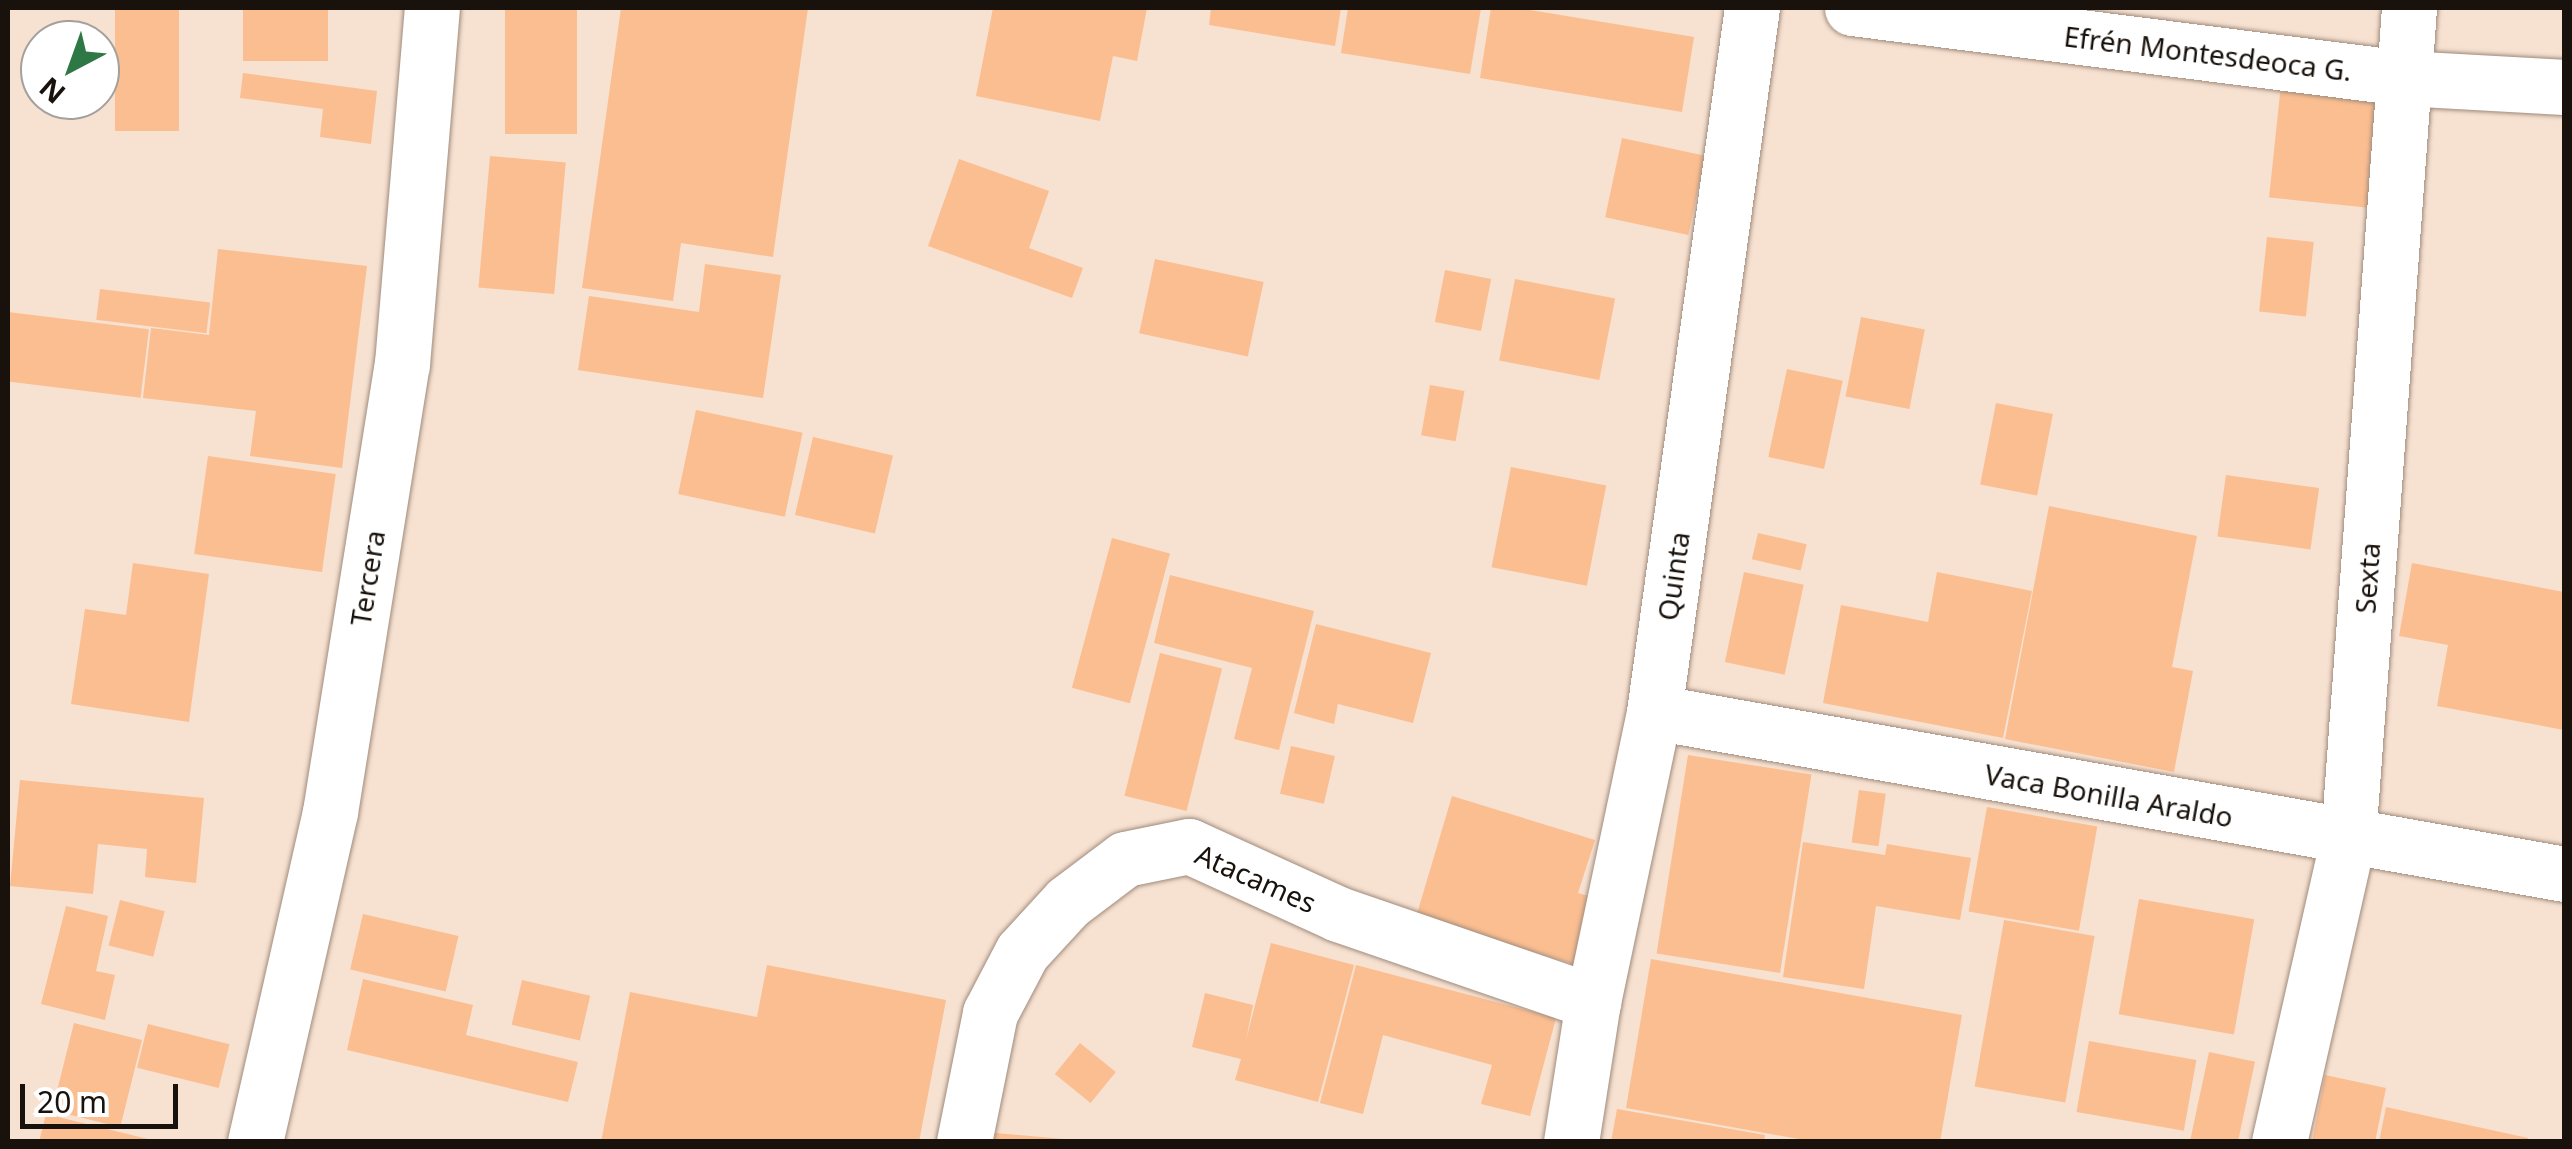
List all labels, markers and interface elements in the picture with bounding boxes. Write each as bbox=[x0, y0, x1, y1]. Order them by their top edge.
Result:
street label: Efrén Montesdeoca G. bbox=[2062, 19, 2354, 87]
north arrow bbox=[20, 20, 120, 120]
text: N bbox=[31, 69, 73, 113]
street label: Tercera bbox=[343, 528, 391, 628]
street label: Quinta bbox=[1650, 529, 1696, 623]
street label: Sexta bbox=[2348, 541, 2386, 615]
street label: Vaca Bonilla Araldo bbox=[1982, 757, 2236, 833]
street label: Atacames bbox=[1191, 837, 1321, 919]
scale bar bbox=[25, 1064, 182, 1126]
text: 20 m bbox=[37, 1081, 107, 1122]

